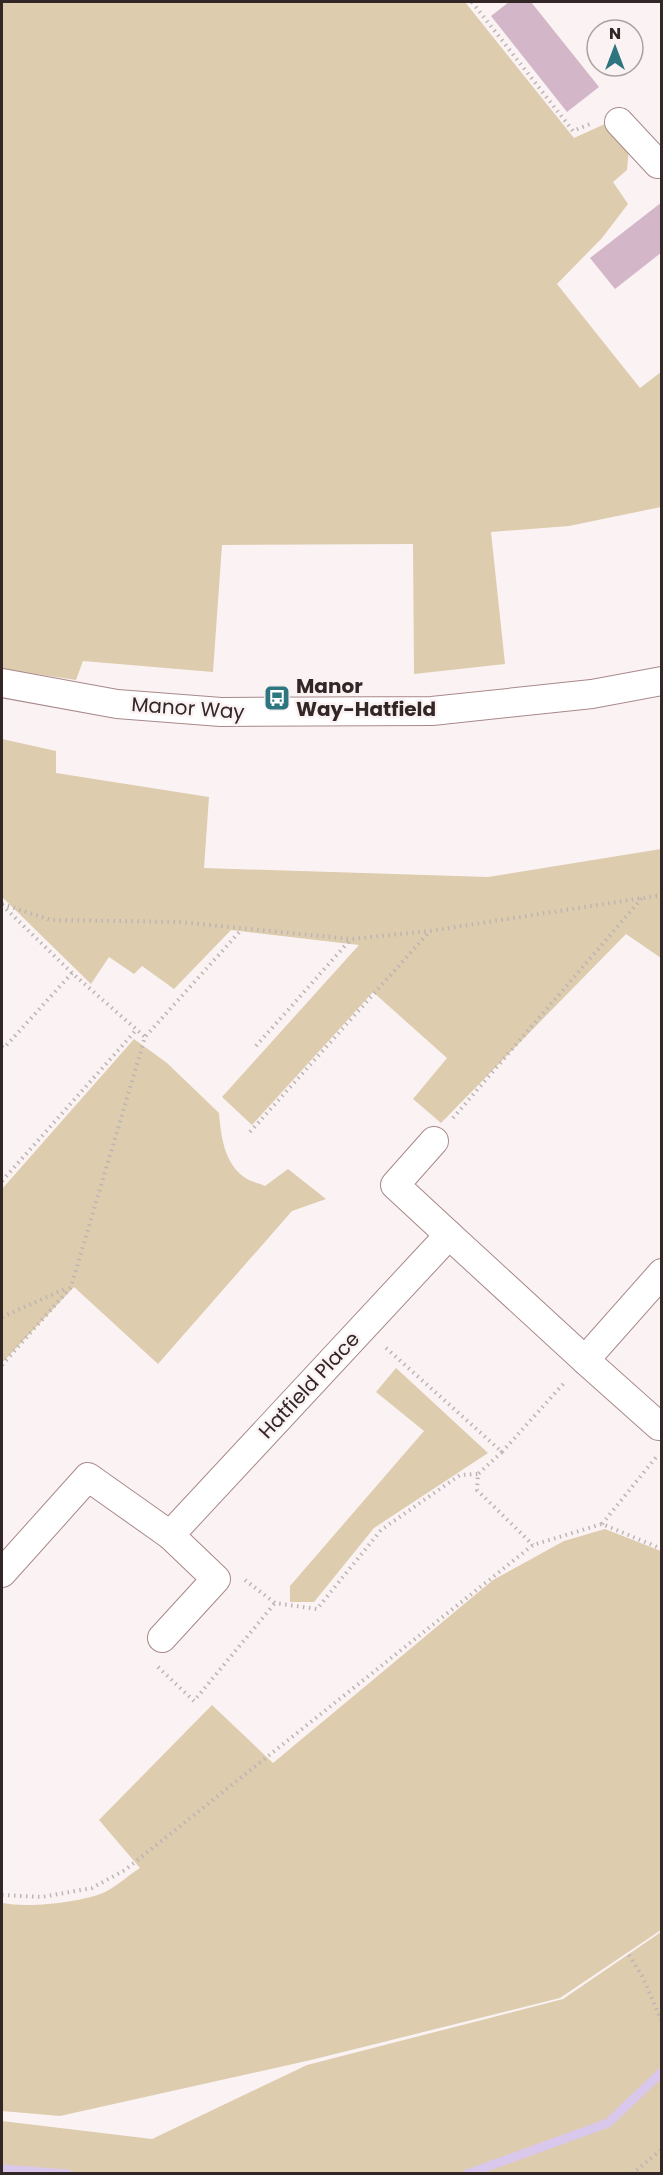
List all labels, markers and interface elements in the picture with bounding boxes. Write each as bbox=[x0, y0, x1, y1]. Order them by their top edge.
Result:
north arrow bbox=[585, 18, 645, 78]
text: N bbox=[609, 22, 621, 45]
place label: Manor Way-Hatfield bbox=[296, 672, 436, 723]
bus stop icon: Manor Way-Hatfield bbox=[262, 683, 292, 713]
street label: Manor Way bbox=[130, 690, 246, 726]
street label: Hatfield Place bbox=[252, 1325, 366, 1445]

